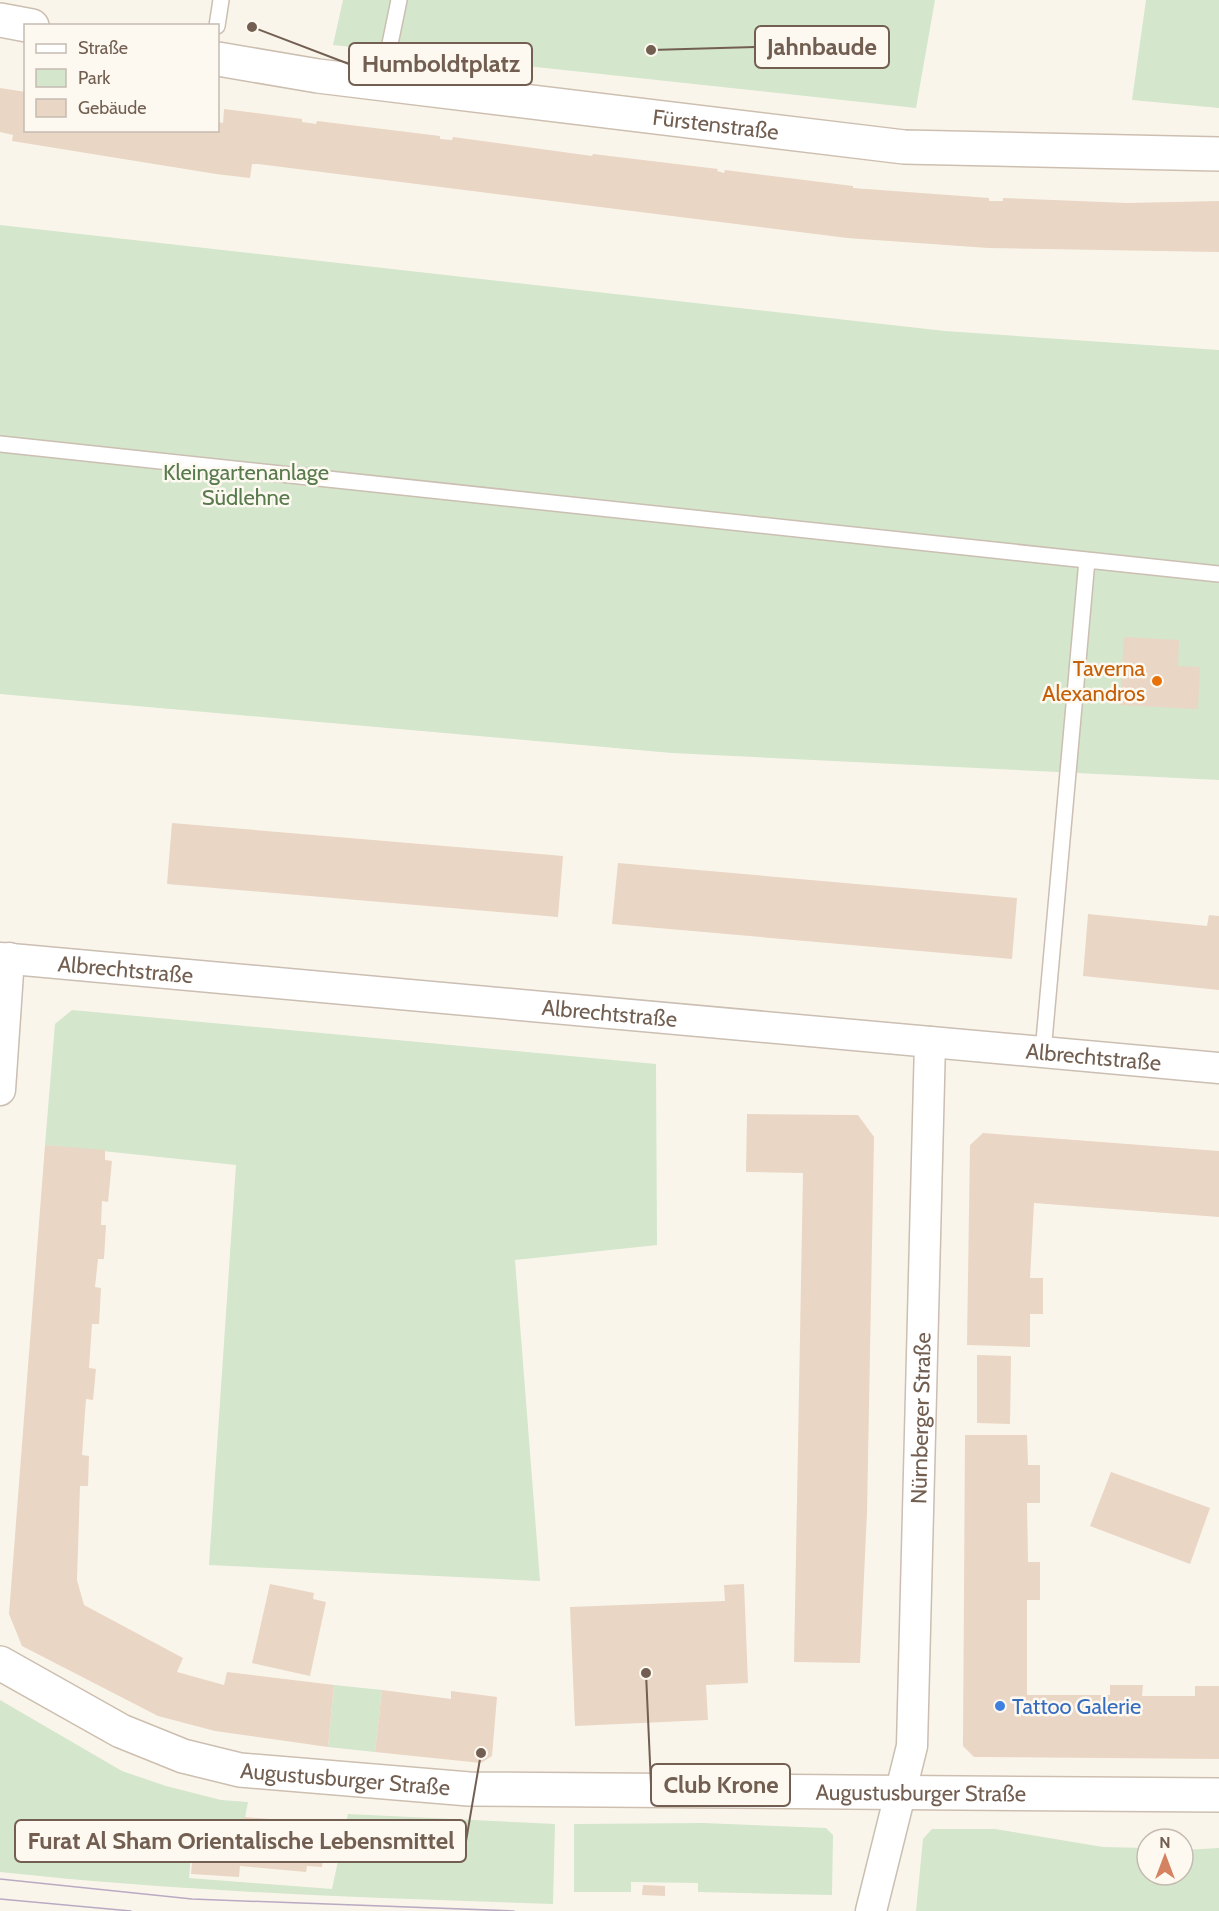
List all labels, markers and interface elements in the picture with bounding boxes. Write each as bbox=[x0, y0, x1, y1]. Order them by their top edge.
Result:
legend bbox=[24, 24, 219, 132]
callout: Jahnbaude bbox=[755, 26, 889, 68]
text: Jahnbaude bbox=[766, 32, 877, 61]
text: Straße bbox=[78, 37, 128, 59]
callout: Humboldtplatz bbox=[349, 43, 532, 85]
text: Humboldtplatz bbox=[362, 49, 520, 78]
text: Park bbox=[78, 67, 111, 89]
text: Gebäude bbox=[78, 97, 147, 119]
street label: Fürstenstraße bbox=[651, 103, 780, 145]
park label: Kleingartenanlage Südlehne bbox=[163, 459, 329, 511]
place label: Taverna Alexandros bbox=[1042, 655, 1145, 707]
marker: Taverna Alexandros bbox=[1150, 674, 1164, 688]
street label: Albrechtstraße bbox=[57, 950, 194, 989]
street label: Albrechtstraße bbox=[541, 993, 678, 1033]
street label: Albrechtstraße bbox=[1025, 1037, 1162, 1076]
street label: Nürnberger Straße bbox=[905, 1332, 936, 1504]
place label: Tattoo Galerie bbox=[1012, 1693, 1141, 1720]
marker: Tattoo Galerie bbox=[993, 1699, 1007, 1713]
street label: Augustusburger Straße bbox=[239, 1757, 451, 1801]
callout: Club Krone bbox=[651, 1764, 790, 1806]
text: Club Krone bbox=[663, 1770, 779, 1799]
street label: Augustusburger Straße bbox=[816, 1778, 1026, 1807]
callout: Furat Al Sham Orientalische Lebensmittel bbox=[15, 1820, 466, 1862]
text: Furat Al Sham Orientalische Lebensmittel bbox=[27, 1826, 455, 1855]
north arrow bbox=[1135, 1827, 1195, 1887]
text: N bbox=[1159, 1833, 1171, 1852]

